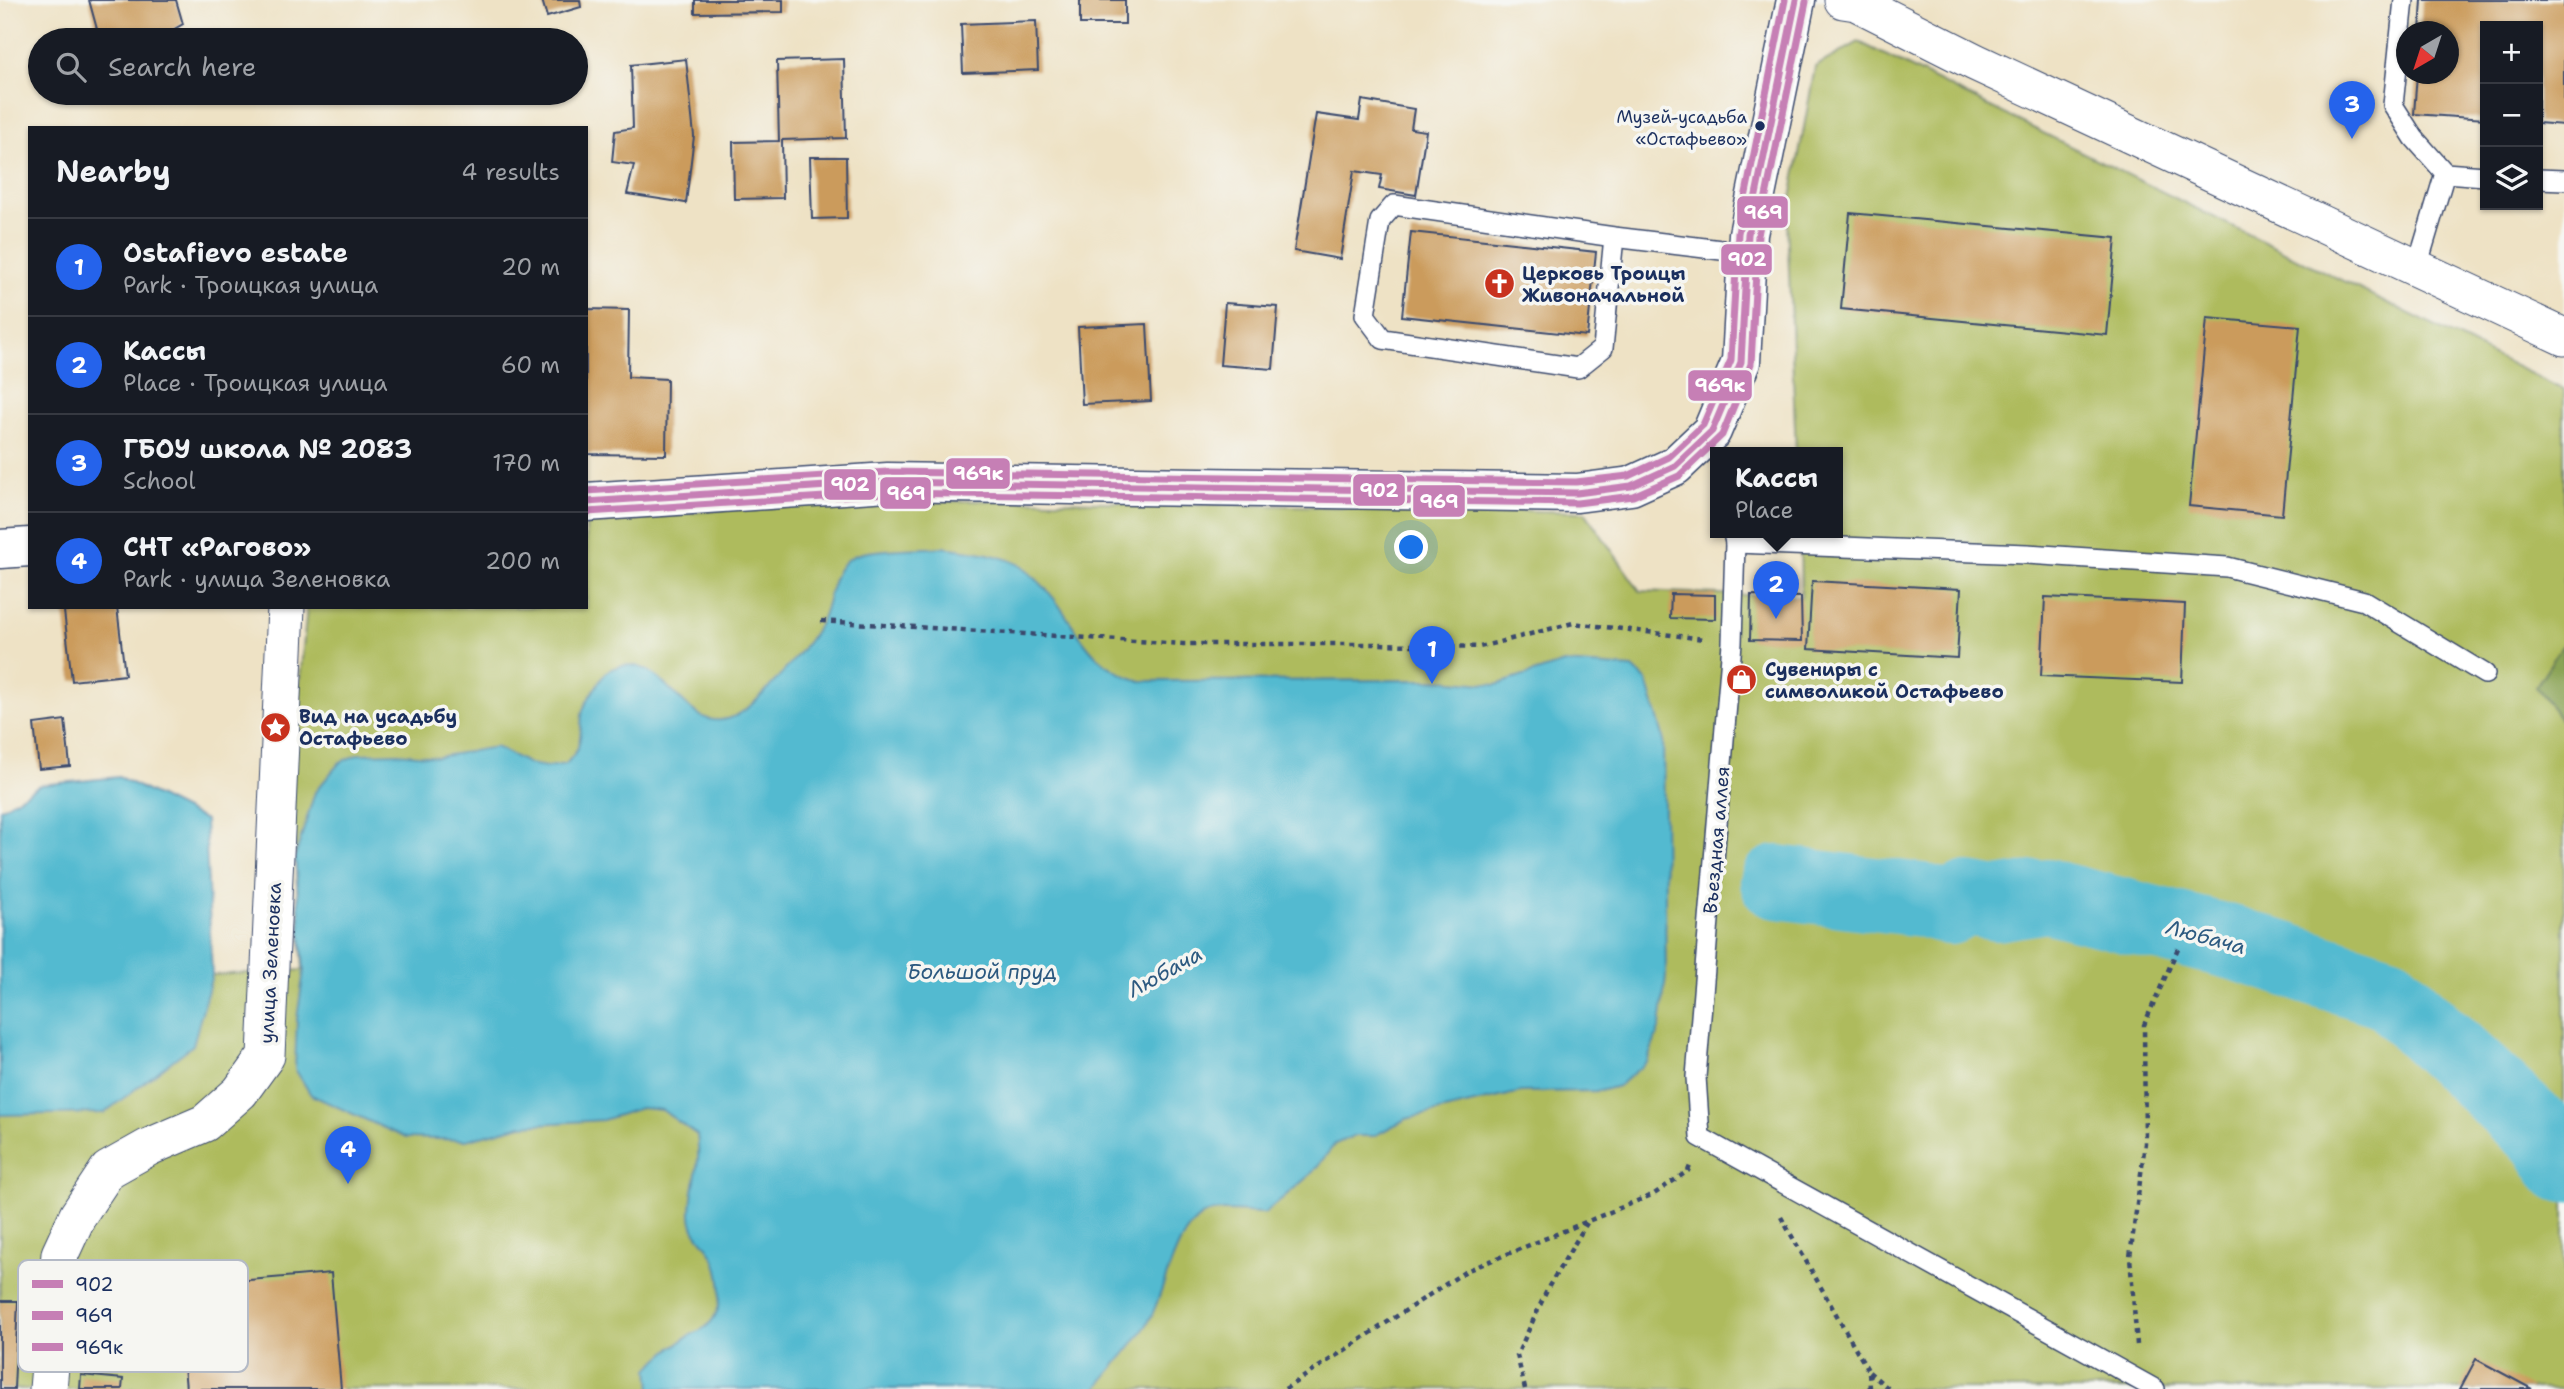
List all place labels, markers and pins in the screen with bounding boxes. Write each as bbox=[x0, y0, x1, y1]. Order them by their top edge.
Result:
pin: 3 bbox=[2329, 81, 2375, 139]
place label: Музей-усадьба «Остафьево» bbox=[1616, 106, 1747, 150]
marker: Музей-усадьба «Остафьево» bbox=[1753, 119, 1767, 133]
place label: Церковь Троицы Живоначальной bbox=[1522, 261, 1685, 308]
church icon: Церковь Троицы Живоначальной bbox=[1482, 267, 1516, 301]
pin: 2 bbox=[1753, 561, 1799, 619]
pin: 1 bbox=[1409, 626, 1455, 684]
place label: Сувениры с символикой Остафьево bbox=[1765, 657, 2004, 704]
shop icon: Сувениры с символикой Остафьево bbox=[1725, 663, 1759, 697]
place label: Вид на усадьбу Остафьево bbox=[299, 704, 457, 751]
place icon: Вид на усадьбу Остафьево bbox=[259, 710, 293, 744]
pin: 4 bbox=[325, 1126, 371, 1184]

